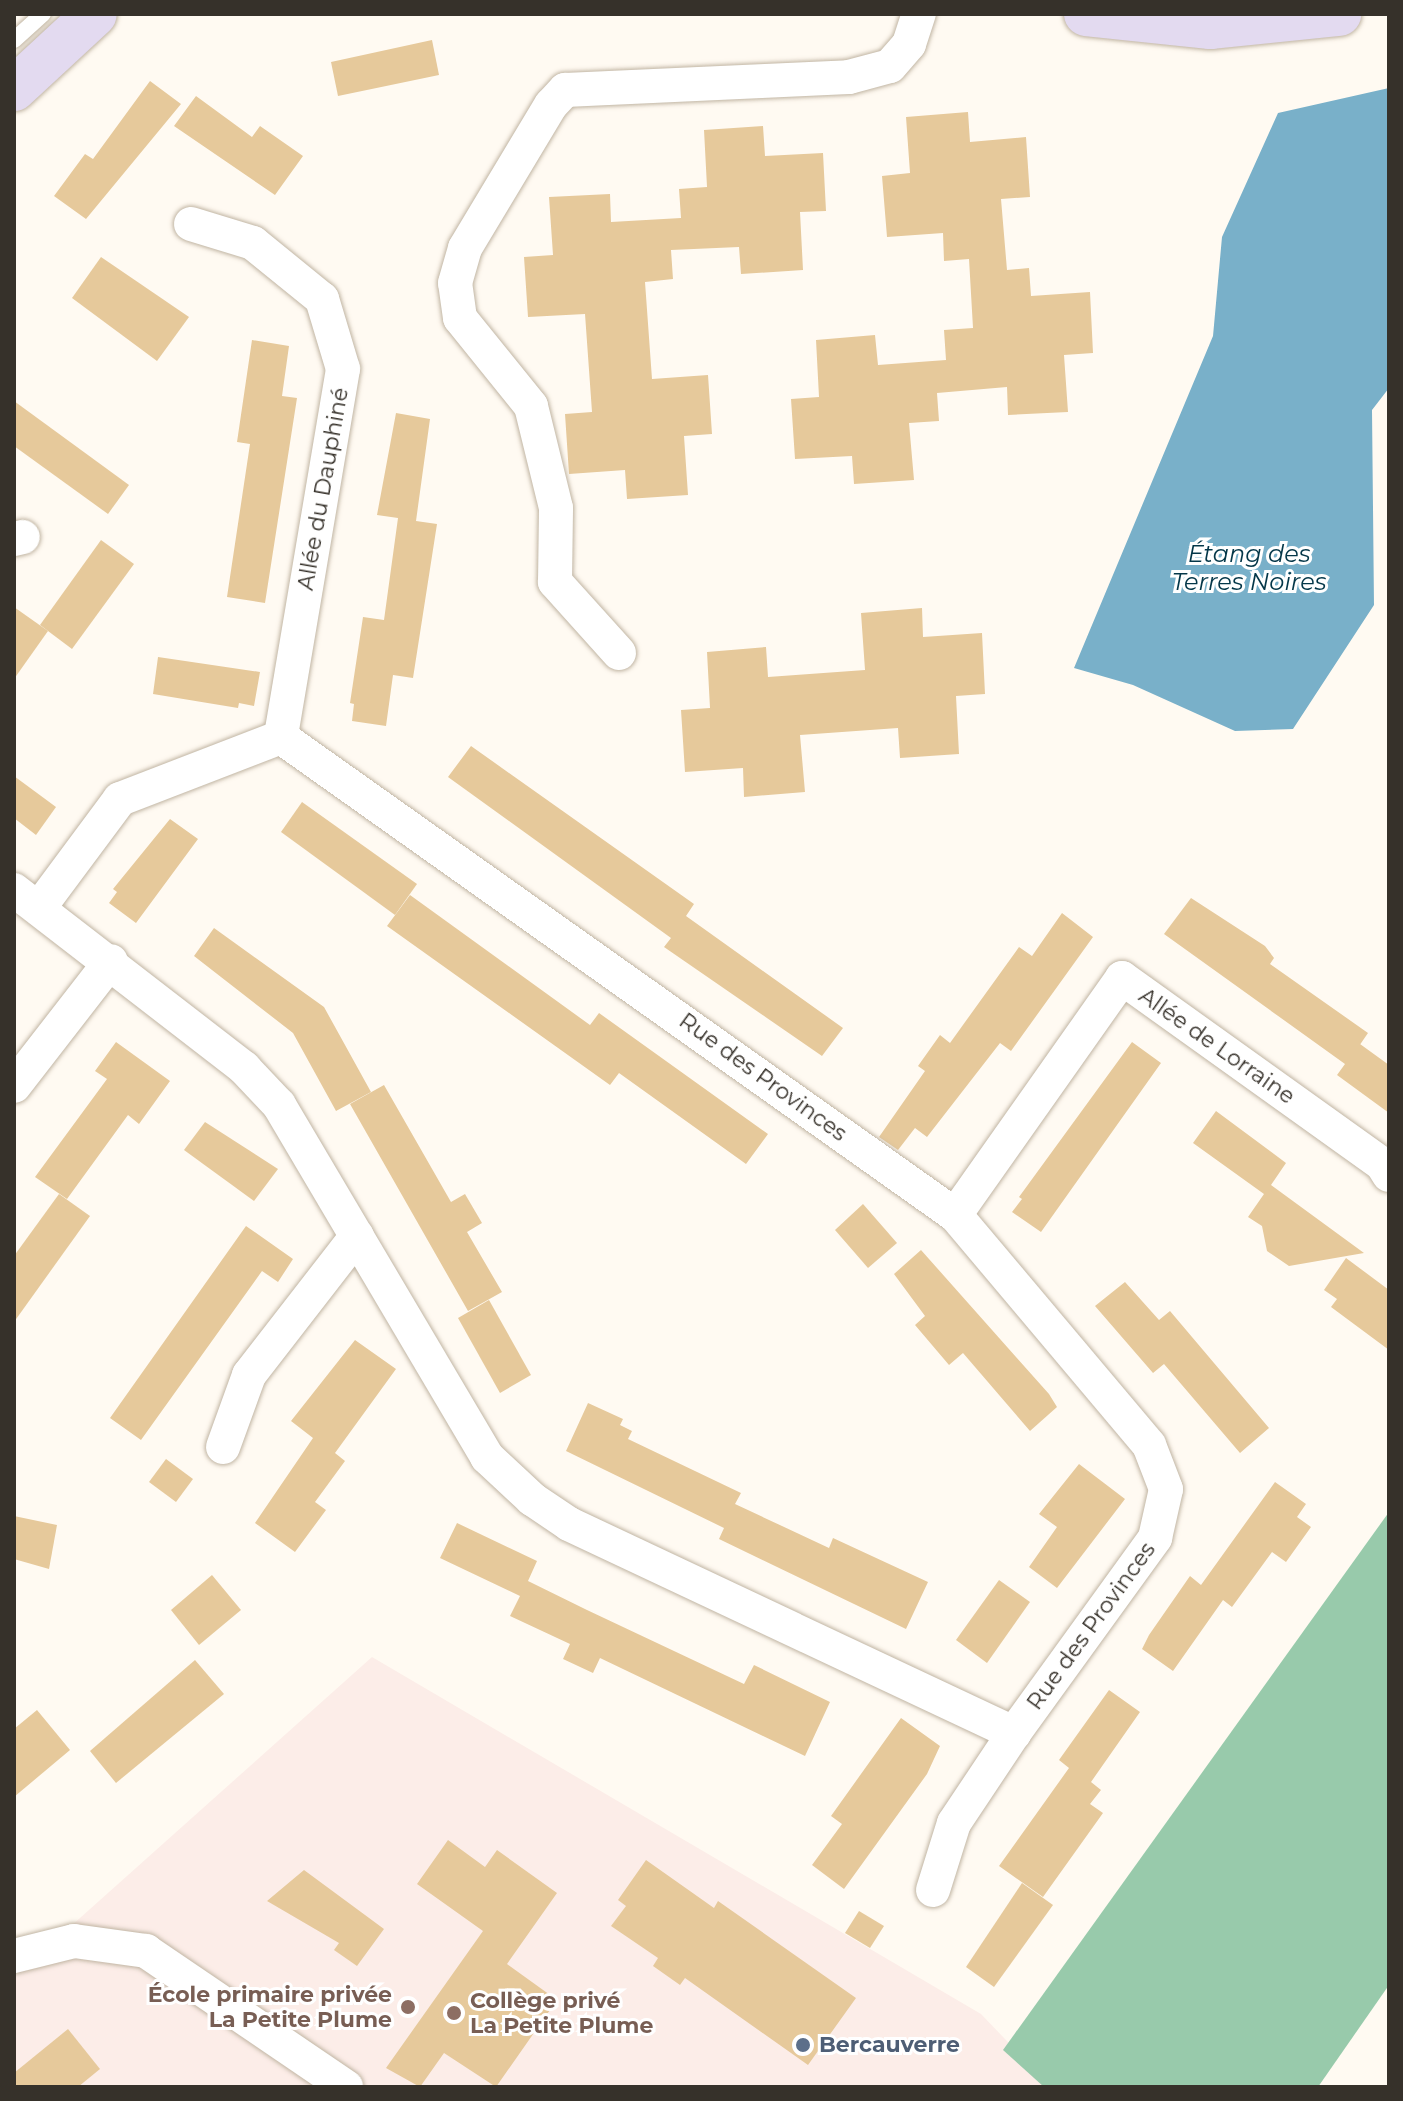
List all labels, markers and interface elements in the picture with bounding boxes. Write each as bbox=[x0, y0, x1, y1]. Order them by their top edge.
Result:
street label: Allée du Dauphiné bbox=[292, 386, 354, 592]
water label: Étang des Terres Noires bbox=[1172, 540, 1326, 596]
street label: Allée de Lorraine bbox=[1134, 982, 1300, 1110]
street label: Rue des Provinces bbox=[674, 1007, 852, 1147]
street label: Rue des Provinces bbox=[1021, 1537, 1161, 1715]
place label: École primaire privée La Petite Plume bbox=[148, 1981, 392, 2032]
place label: Collège privé La Petite Plume bbox=[470, 1987, 653, 2038]
marker: École primaire privée La Petite Plume bbox=[399, 1998, 417, 2016]
marker: Collège privé La Petite Plume bbox=[445, 2004, 463, 2022]
place label: Bercauverre bbox=[819, 2032, 960, 2058]
marker: Bercauverre bbox=[794, 2036, 812, 2054]

